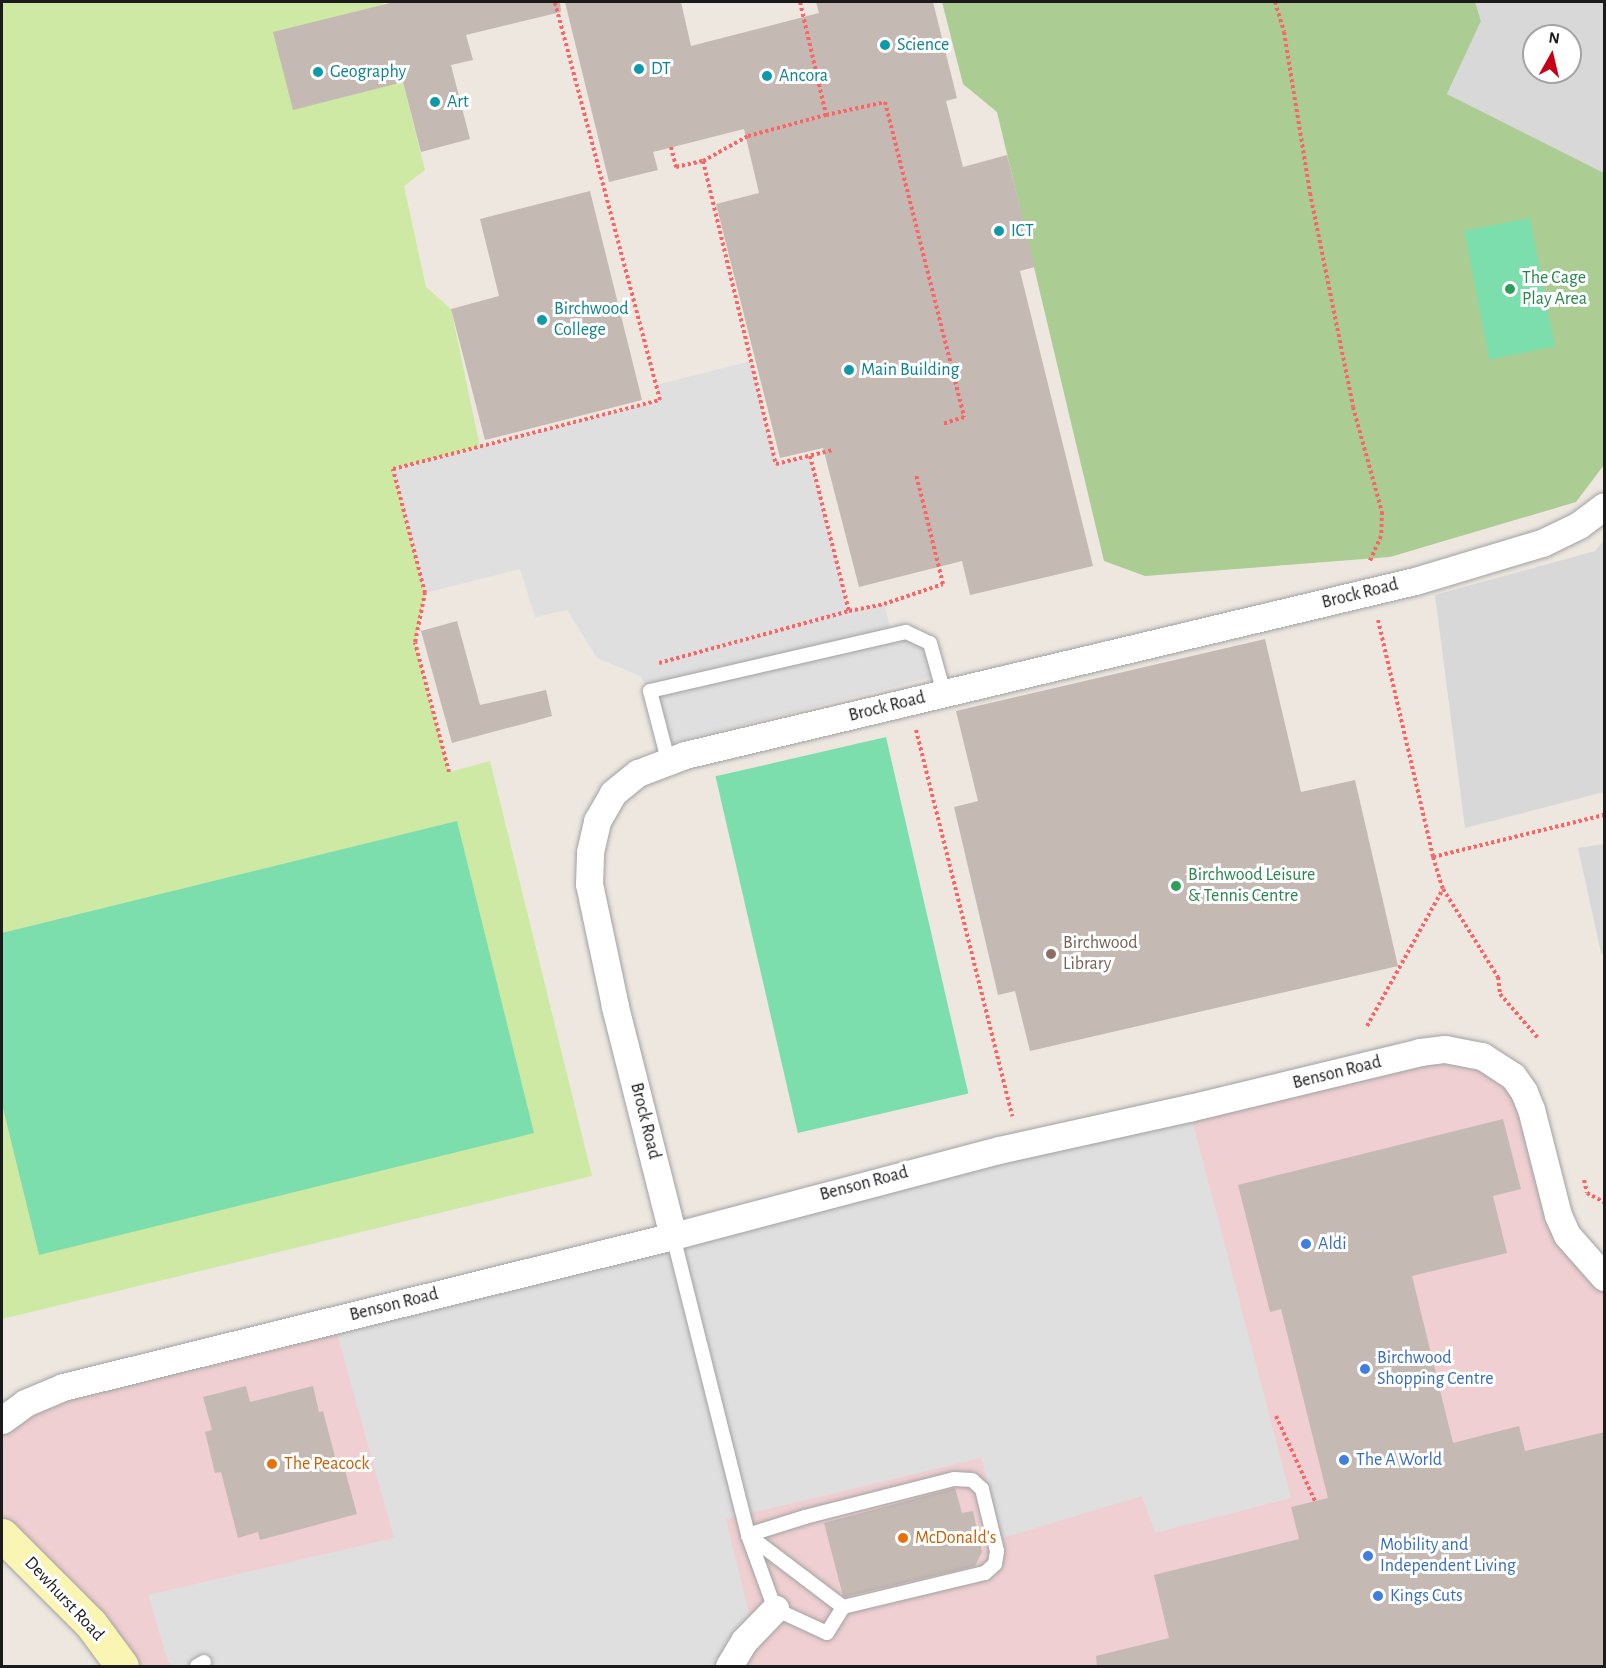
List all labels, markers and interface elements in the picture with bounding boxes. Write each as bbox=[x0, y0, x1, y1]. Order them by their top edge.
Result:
north arrow bbox=[1522, 24, 1582, 84]
text: N bbox=[1548, 29, 1561, 47]
place label: Science bbox=[897, 34, 949, 56]
marker: Science bbox=[878, 38, 892, 52]
place label: DT bbox=[651, 58, 671, 80]
place label: Geography bbox=[330, 61, 406, 83]
marker: DT bbox=[632, 62, 646, 76]
marker: Geography bbox=[311, 65, 325, 79]
place label: Ancora bbox=[779, 65, 828, 87]
marker: Ancora bbox=[760, 69, 774, 83]
place label: Art bbox=[447, 91, 469, 113]
marker: Art bbox=[428, 95, 442, 109]
place label: ICT bbox=[1011, 220, 1034, 242]
marker: ICT bbox=[992, 224, 1006, 238]
place label: The Cage Play Area bbox=[1522, 268, 1587, 310]
marker: The Cage Play Area bbox=[1503, 282, 1517, 296]
place label: Birchwood College bbox=[554, 299, 629, 342]
marker: Birchwood College bbox=[535, 313, 549, 327]
place label: Main Building bbox=[861, 359, 959, 381]
marker: Main Building bbox=[842, 363, 856, 377]
street label: Brock Road bbox=[1320, 574, 1400, 614]
street label: Brock Road bbox=[847, 687, 927, 727]
place label: Birchwood Leisure & Tennis Centre bbox=[1188, 865, 1315, 908]
marker: Birchwood Leisure & Tennis Centre bbox=[1169, 879, 1183, 893]
place label: Birchwood Library bbox=[1063, 933, 1138, 976]
marker: Birchwood Library bbox=[1044, 947, 1058, 961]
street label: Benson Road bbox=[1291, 1052, 1383, 1094]
street label: Brock Road bbox=[625, 1081, 665, 1161]
street label: Benson Road bbox=[818, 1162, 910, 1206]
place label: Aldi bbox=[1318, 1233, 1347, 1255]
marker: Aldi bbox=[1299, 1237, 1313, 1251]
street label: Benson Road bbox=[348, 1284, 440, 1326]
place label: Birchwood Shopping Centre bbox=[1377, 1348, 1494, 1390]
marker: Birchwood Shopping Centre bbox=[1358, 1362, 1372, 1376]
place label: The A World bbox=[1356, 1449, 1442, 1471]
place label: The Peacock bbox=[284, 1453, 369, 1475]
marker: The A World bbox=[1337, 1453, 1351, 1467]
marker: The Peacock bbox=[265, 1457, 279, 1471]
place label: McDonald's bbox=[915, 1527, 997, 1549]
marker: McDonald's bbox=[896, 1531, 910, 1545]
place label: Mobility and Independent Living bbox=[1380, 1535, 1516, 1578]
marker: Mobility and Independent Living bbox=[1361, 1549, 1375, 1563]
street label: Dewhurst Road bbox=[19, 1552, 109, 1646]
place label: Kings Cuts bbox=[1390, 1585, 1463, 1607]
marker: Kings Cuts bbox=[1371, 1589, 1385, 1603]

